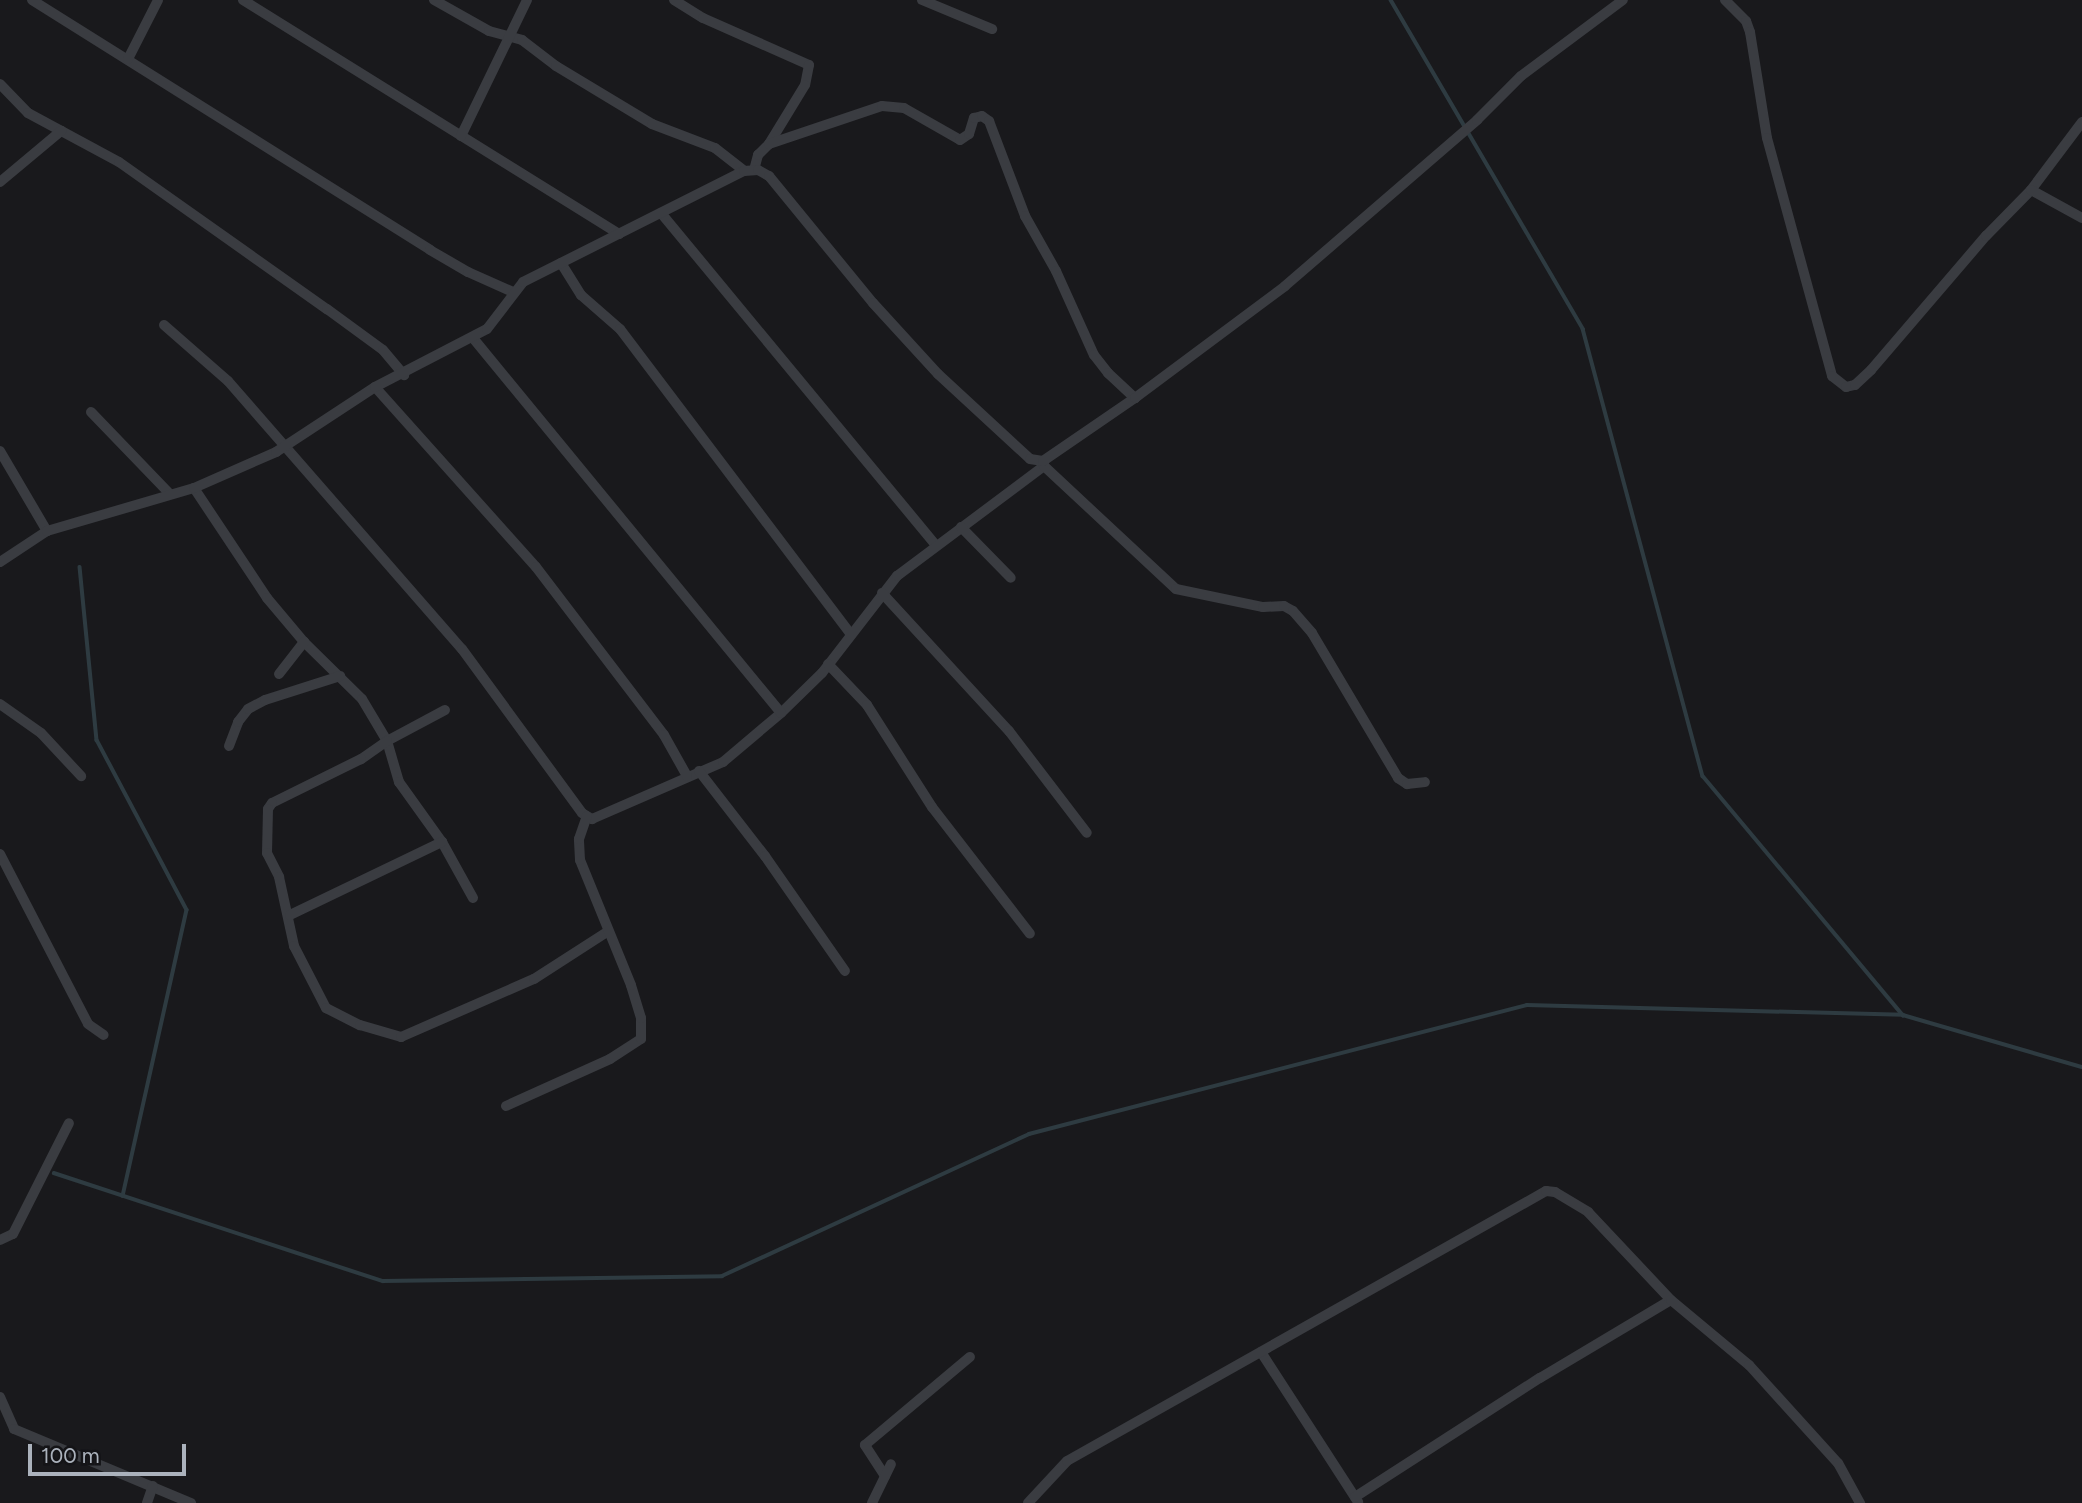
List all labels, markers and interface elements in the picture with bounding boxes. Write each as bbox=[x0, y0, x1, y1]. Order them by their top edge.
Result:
scale bar bbox=[32, 1430, 189, 1474]
text: 100 m bbox=[41, 1443, 100, 1468]

